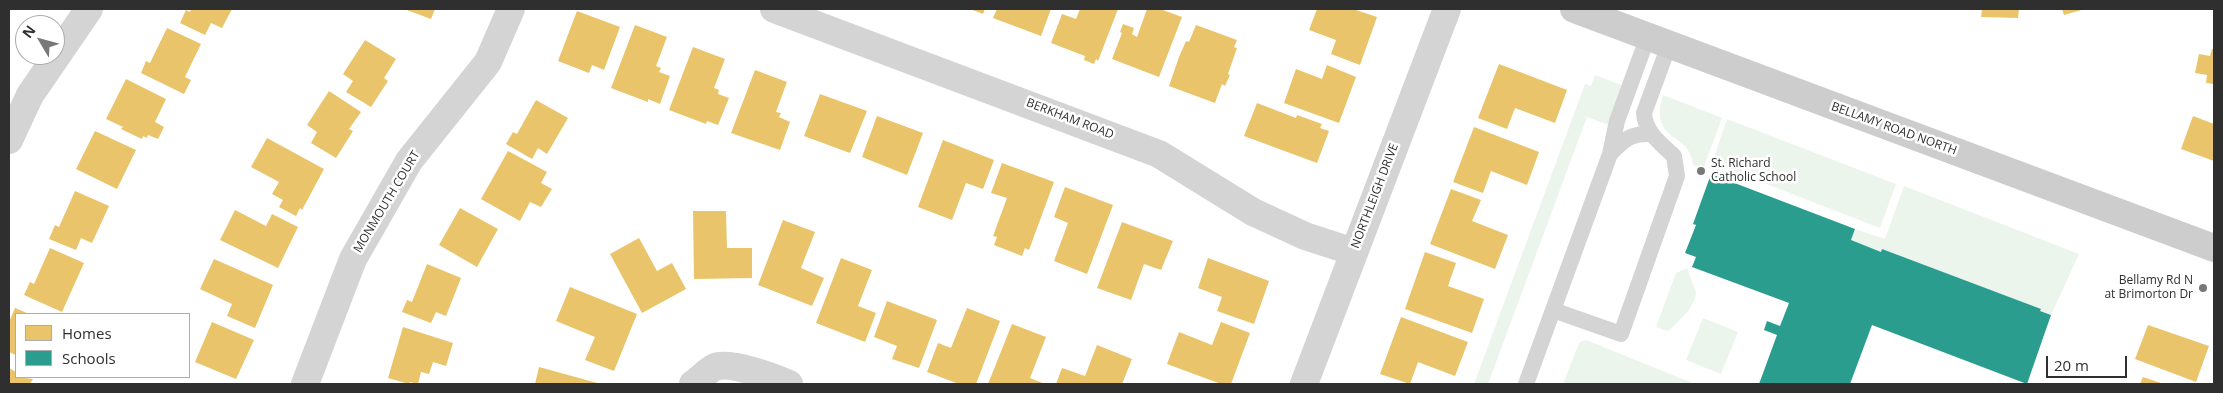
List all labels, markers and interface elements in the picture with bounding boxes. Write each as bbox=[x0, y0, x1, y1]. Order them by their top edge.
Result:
north arrow bbox=[15, 15, 65, 65]
text: N bbox=[17, 21, 39, 42]
street label: BERKHAM ROAD bbox=[1024, 96, 1116, 142]
street label: BELLAMY ROAD NORTH bbox=[1829, 100, 1959, 158]
street label: NORTHLEIGH DRIVE bbox=[1348, 141, 1402, 251]
street label: MONMOUTH COURT bbox=[351, 148, 423, 256]
place label: St. Richard Catholic School bbox=[1711, 157, 1796, 185]
marker: St. Richard Catholic School bbox=[1695, 165, 1707, 177]
place label: Bellamy Rd N at Brimorton Dr bbox=[2104, 274, 2193, 302]
marker: Bellamy Rd N at Brimorton Dr bbox=[2197, 282, 2209, 294]
legend bbox=[15, 313, 190, 378]
text: Homes bbox=[62, 323, 112, 343]
scale bar bbox=[2048, 346, 2129, 378]
text: Schools bbox=[62, 348, 116, 368]
text: 20 m bbox=[2054, 355, 2089, 375]

